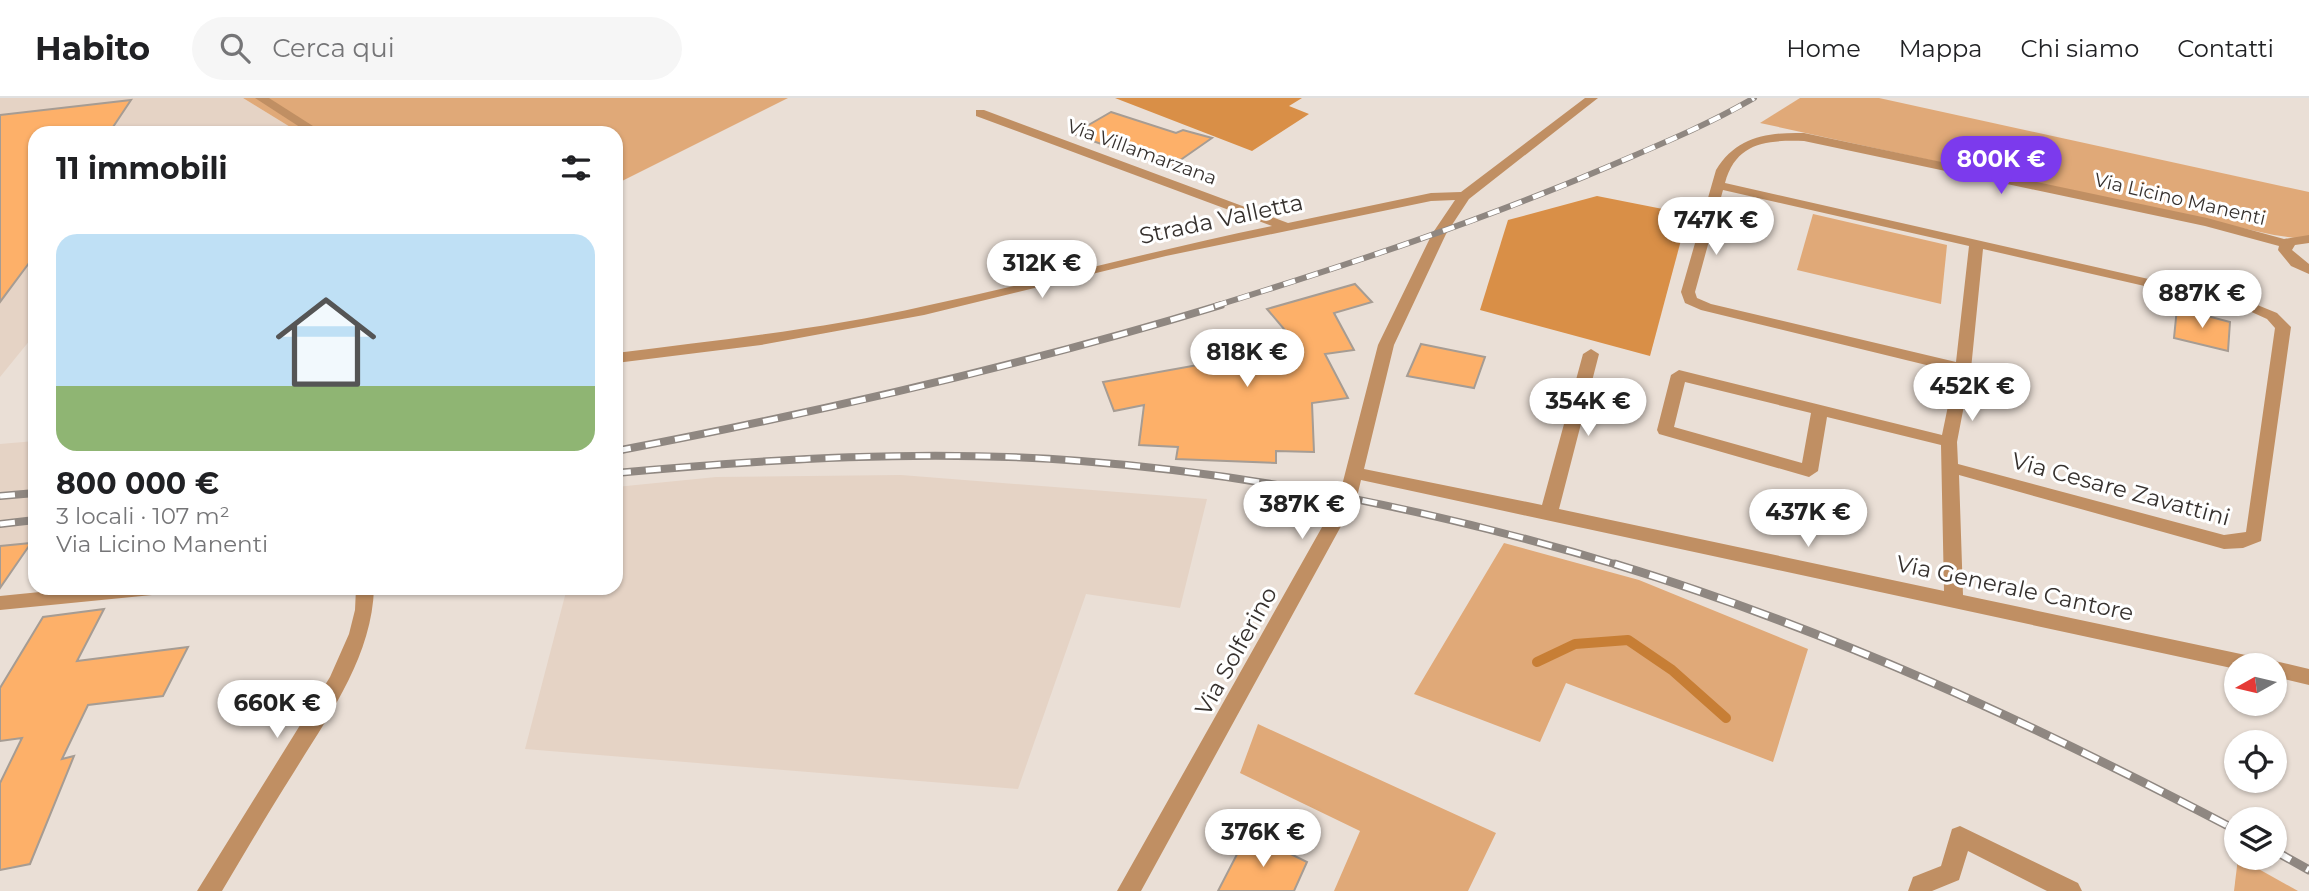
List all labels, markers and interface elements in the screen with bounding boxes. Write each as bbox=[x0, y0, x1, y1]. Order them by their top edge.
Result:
search box bbox=[192, 17, 682, 80]
text: Habito bbox=[35, 28, 150, 68]
icon: search bbox=[216, 29, 254, 67]
text: Cerca qui bbox=[272, 32, 395, 64]
text: Home bbox=[1786, 34, 1861, 63]
text: Mappa bbox=[1899, 34, 1982, 63]
text: Chi siamo bbox=[2020, 34, 2139, 63]
text: Contatti bbox=[2177, 34, 2274, 63]
street label: Via Villamarzana bbox=[1064, 114, 1220, 190]
pin: 800K € bbox=[1944, 136, 2058, 196]
text: 800K € bbox=[1957, 145, 2045, 173]
icon: filters bbox=[557, 149, 595, 187]
text: 11 immobili bbox=[56, 150, 228, 187]
street label: Via Licino Manenti bbox=[2092, 168, 2268, 230]
street label: Strada Valletta bbox=[1137, 188, 1305, 250]
pin: 747K € bbox=[1659, 198, 1773, 257]
text: 747K € bbox=[1674, 206, 1758, 234]
pin: 312K € bbox=[985, 240, 1099, 300]
text: 312K € bbox=[1003, 249, 1081, 277]
pin: 887K € bbox=[2145, 271, 2259, 330]
icon: home bbox=[263, 279, 389, 405]
text: 887K € bbox=[2159, 279, 2245, 307]
pin: 818K € bbox=[1190, 330, 1304, 389]
text: 818K € bbox=[1206, 338, 1288, 366]
pin: 452K € bbox=[1915, 364, 2029, 423]
text: 452K € bbox=[1929, 372, 2015, 400]
pin: 354K € bbox=[1531, 378, 1645, 438]
text: 354K € bbox=[1545, 387, 1631, 415]
street label: Via Cesare Zavattini bbox=[2009, 446, 2233, 532]
text: 800 000 € bbox=[56, 465, 219, 502]
pin: 387K € bbox=[1245, 482, 1359, 541]
text: 387K € bbox=[1259, 490, 1345, 518]
pin: 437K € bbox=[1751, 490, 1865, 549]
text: 437K € bbox=[1765, 498, 1851, 526]
text: 3 locali · 107 m² bbox=[56, 502, 230, 530]
text: Via Licino Manenti bbox=[56, 530, 268, 558]
street label: Via Generale Cantore bbox=[1894, 549, 2136, 627]
street label: Via Solferino bbox=[1189, 582, 1283, 720]
north arrow bbox=[2224, 653, 2287, 716]
map controls bbox=[2224, 653, 2287, 870]
pin: 660K € bbox=[220, 680, 334, 740]
text: 660K € bbox=[233, 689, 321, 717]
button: locate bbox=[2224, 730, 2287, 793]
button: layers bbox=[2224, 807, 2287, 870]
pin: 376K € bbox=[1206, 810, 1320, 869]
text: 376K € bbox=[1221, 818, 1305, 846]

